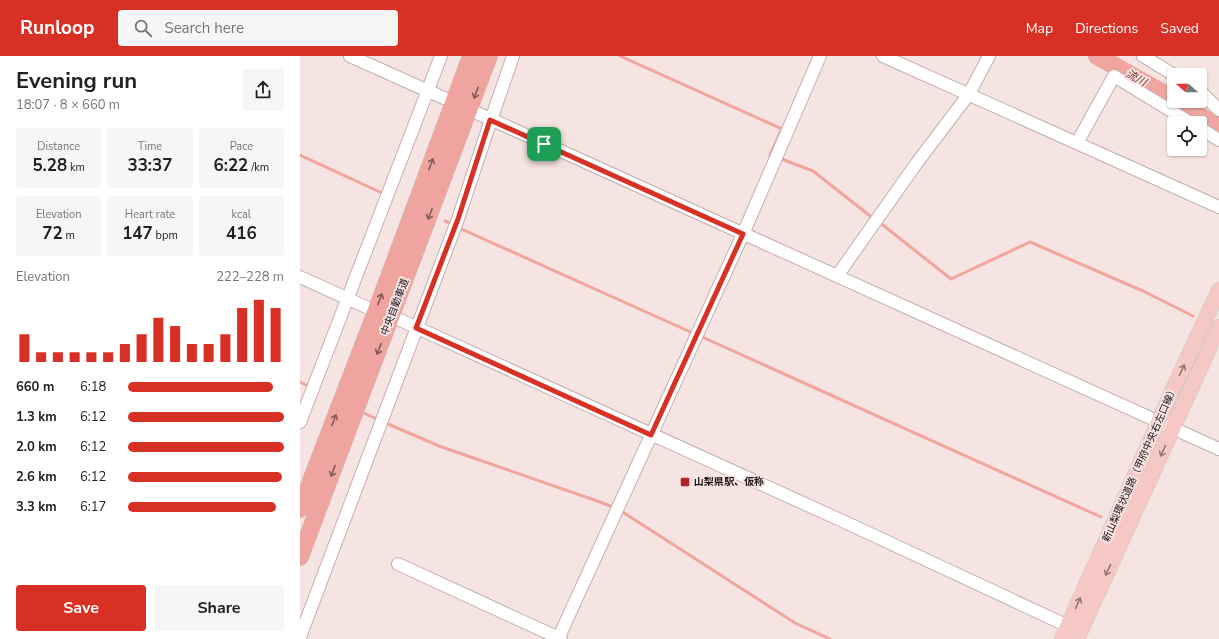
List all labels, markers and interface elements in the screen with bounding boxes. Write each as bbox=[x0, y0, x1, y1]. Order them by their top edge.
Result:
search box bbox=[118, 10, 398, 46]
text: Runloop bbox=[20, 15, 94, 41]
icon: search bbox=[132, 17, 154, 39]
text: Search here bbox=[164, 18, 244, 38]
text: Map bbox=[1026, 19, 1053, 38]
text: Directions bbox=[1075, 19, 1138, 38]
text: Saved bbox=[1160, 19, 1199, 38]
text: Evening run bbox=[16, 66, 137, 96]
water label: 流川 bbox=[1123, 66, 1150, 90]
north arrow bbox=[1167, 68, 1207, 108]
map controls bbox=[1167, 68, 1207, 156]
button: share bbox=[242, 69, 284, 111]
one-way arrow bbox=[471, 86, 479, 98]
text: 18:07 · 8 × 660 m bbox=[16, 96, 120, 114]
button: locate bbox=[1167, 116, 1207, 156]
pin bbox=[527, 127, 561, 161]
icon: arrive bbox=[533, 133, 555, 155]
text: Distance bbox=[37, 139, 80, 154]
text: Time bbox=[138, 139, 162, 154]
text: Pace bbox=[230, 139, 253, 154]
text: 5.28 bbox=[32, 154, 67, 177]
text: 33:37 bbox=[127, 154, 173, 177]
text: 6:22 bbox=[214, 154, 248, 177]
one-way arrow bbox=[428, 159, 436, 171]
text: km bbox=[67, 160, 85, 175]
text: /km bbox=[248, 160, 269, 175]
text: Elevation bbox=[36, 207, 81, 222]
text: Heart rate bbox=[125, 207, 175, 222]
text: kcal bbox=[232, 207, 251, 222]
one-way arrow bbox=[426, 208, 434, 220]
text: 72 bbox=[42, 222, 63, 245]
text: 147 bbox=[122, 222, 153, 245]
text: 416 bbox=[226, 222, 257, 245]
text: m bbox=[63, 228, 75, 243]
text: bpm bbox=[153, 228, 178, 243]
text: Elevation bbox=[16, 268, 70, 286]
text: 222–228 m bbox=[216, 268, 284, 286]
street label: 中央自動車道 bbox=[378, 276, 412, 338]
one-way arrow bbox=[377, 293, 385, 305]
one-way arrow bbox=[375, 343, 383, 355]
one-way arrow bbox=[1179, 364, 1186, 376]
text: 660 m bbox=[16, 378, 54, 396]
text: 6:18 bbox=[80, 378, 106, 396]
street label: 新山梨環状道路（甲府中央右左口線） bbox=[1099, 384, 1181, 544]
text: 1.3 km bbox=[16, 408, 57, 426]
text: 6:12 bbox=[80, 408, 106, 426]
one-way arrow bbox=[331, 415, 339, 427]
text: 2.0 km bbox=[16, 438, 57, 456]
text: 6:12 bbox=[80, 438, 106, 456]
one-way arrow bbox=[1158, 445, 1166, 457]
one-way arrow bbox=[328, 464, 336, 476]
text: 2.6 km bbox=[16, 468, 57, 486]
text: 6:12 bbox=[80, 468, 106, 486]
place label: 山梨県駅、仮称 bbox=[694, 475, 764, 489]
marker: 山梨県駅、仮称 bbox=[679, 476, 691, 488]
text: 3.3 km bbox=[16, 498, 57, 516]
text: 6:17 bbox=[80, 498, 106, 516]
one-way arrow bbox=[1104, 563, 1112, 575]
button: Save bbox=[16, 585, 146, 631]
button: Share bbox=[154, 585, 284, 631]
one-way arrow bbox=[1075, 598, 1082, 610]

